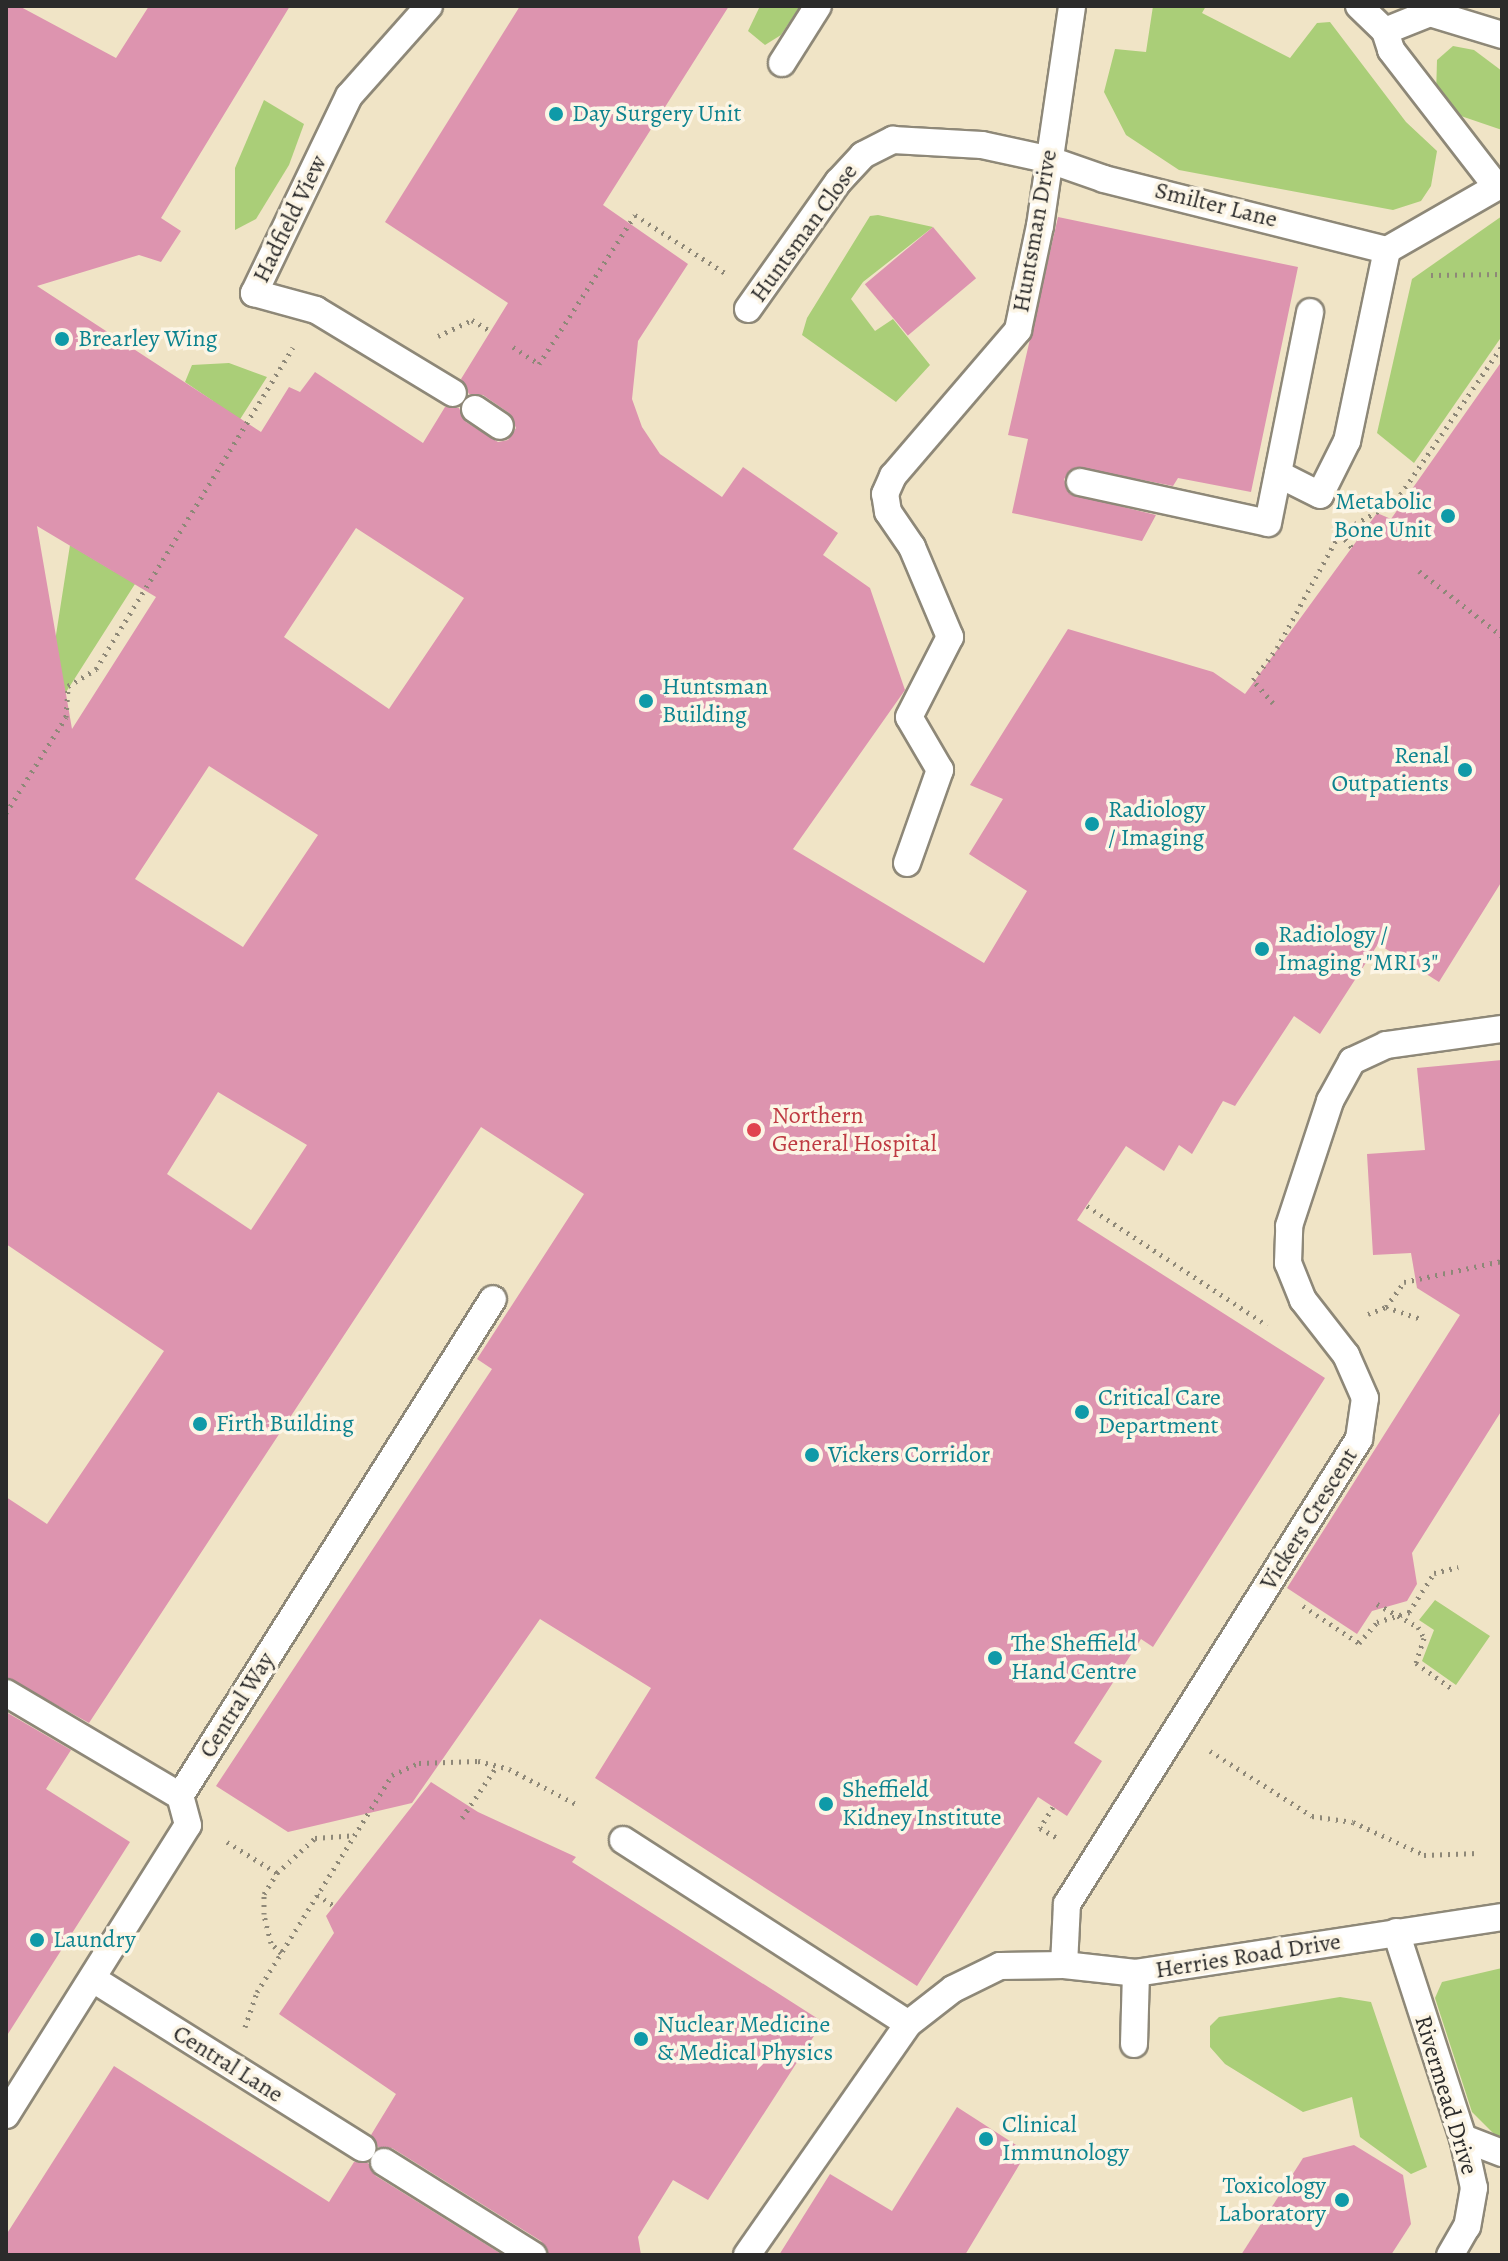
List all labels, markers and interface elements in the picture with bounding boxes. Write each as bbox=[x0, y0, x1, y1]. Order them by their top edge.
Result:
place label: Day Surgery Unit bbox=[572, 100, 741, 128]
marker: Day Surgery Unit bbox=[547, 105, 565, 123]
street label: Huntsman Drive bbox=[1007, 147, 1063, 315]
street label: Hadfield View bbox=[247, 151, 333, 287]
street label: Huntsman Close bbox=[744, 158, 864, 308]
street label: Smilter Lane bbox=[1152, 176, 1280, 234]
place label: Brearley Wing bbox=[78, 325, 218, 353]
marker: Brearley Wing bbox=[53, 330, 71, 348]
place label: Metabolic Bone Unit bbox=[1334, 488, 1432, 544]
marker: Metabolic Bone Unit bbox=[1439, 507, 1457, 525]
place label: Huntsman Building bbox=[662, 673, 768, 729]
marker: Huntsman Building bbox=[637, 692, 655, 710]
place label: Renal Outpatients bbox=[1331, 742, 1449, 798]
marker: Renal Outpatients bbox=[1456, 761, 1474, 779]
place label: Radiology / Imaging bbox=[1108, 796, 1206, 852]
marker: Radiology / Imaging bbox=[1083, 815, 1101, 833]
place label: Radiology / Imaging "MRI 3" bbox=[1278, 921, 1439, 977]
marker: Radiology / Imaging "MRI 3" bbox=[1253, 940, 1271, 958]
place label: Northern General Hospital bbox=[772, 1102, 937, 1158]
marker: Northern General Hospital bbox=[743, 1119, 765, 1141]
place label: Critical Care Department bbox=[1098, 1384, 1221, 1440]
marker: Critical Care Department bbox=[1073, 1403, 1091, 1421]
place label: Firth Building bbox=[216, 1410, 354, 1438]
marker: Firth Building bbox=[191, 1415, 209, 1433]
place label: Vickers Corridor bbox=[828, 1441, 990, 1469]
street label: Vickers Crescent bbox=[1254, 1443, 1364, 1595]
marker: Vickers Corridor bbox=[803, 1446, 821, 1464]
place label: The Sheffield Hand Centre bbox=[1011, 1630, 1137, 1686]
street label: Central Way bbox=[193, 1647, 281, 1763]
marker: The Sheffield Hand Centre bbox=[986, 1649, 1004, 1667]
place label: Sheffield Kidney Institute bbox=[842, 1776, 1002, 1832]
marker: Sheffield Kidney Institute bbox=[817, 1795, 835, 1813]
place label: Laundry bbox=[53, 1926, 136, 1954]
street label: Herries Road Drive bbox=[1153, 1927, 1343, 1985]
marker: Laundry bbox=[28, 1931, 46, 1949]
place label: Nuclear Medicine & Medical Physics bbox=[657, 2011, 833, 2067]
street label: Rivermead Drive bbox=[1408, 2012, 1484, 2178]
street label: Central Lane bbox=[168, 2019, 288, 2109]
marker: Nuclear Medicine & Medical Physics bbox=[632, 2030, 650, 2048]
place label: Clinical Immunology bbox=[1002, 2111, 1129, 2167]
marker: Clinical Immunology bbox=[977, 2130, 995, 2148]
place label: Toxicology Laboratory bbox=[1218, 2172, 1326, 2228]
marker: Toxicology Laboratory bbox=[1333, 2191, 1351, 2209]

